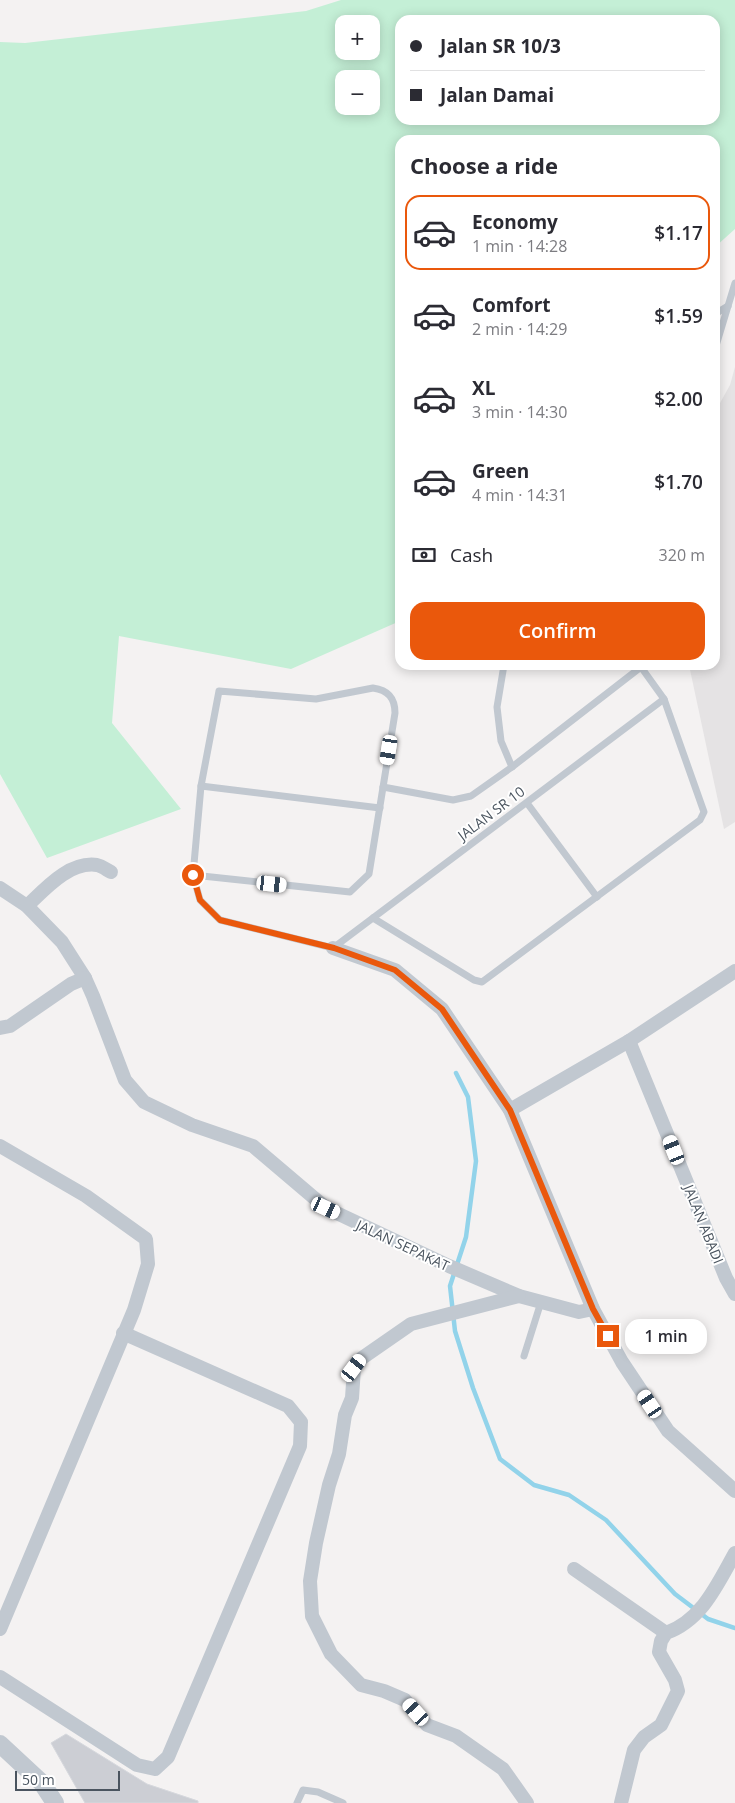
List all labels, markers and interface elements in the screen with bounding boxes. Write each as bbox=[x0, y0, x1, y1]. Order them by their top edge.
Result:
map controls bbox=[335, 15, 380, 115]
button: + bbox=[335, 15, 380, 60]
text: Jalan SR 10/3 bbox=[440, 33, 561, 59]
button: − bbox=[335, 70, 380, 115]
text: Jalan Damai bbox=[440, 82, 554, 108]
text: Choose a ride bbox=[410, 150, 558, 180]
text: Economy bbox=[472, 209, 558, 235]
icon: car bbox=[412, 210, 457, 255]
text: $1.17 bbox=[654, 220, 703, 246]
text: 1 min · 14:28 bbox=[472, 235, 567, 257]
text: Comfort bbox=[472, 292, 551, 318]
icon: car bbox=[412, 293, 457, 338]
text: $1.59 bbox=[654, 303, 703, 329]
text: 2 min · 14:29 bbox=[472, 318, 567, 340]
text: XL bbox=[472, 375, 495, 401]
icon: car bbox=[412, 376, 457, 421]
text: $2.00 bbox=[654, 386, 703, 412]
text: 3 min · 14:30 bbox=[472, 401, 567, 423]
text: Green bbox=[472, 458, 529, 484]
icon: car bbox=[412, 459, 457, 504]
text: $1.70 bbox=[654, 469, 703, 495]
text: 4 min · 14:31 bbox=[472, 484, 567, 506]
icon: cash bbox=[410, 541, 438, 569]
text: Cash bbox=[450, 542, 493, 568]
text: 320 m bbox=[659, 544, 705, 566]
button: Confirm bbox=[410, 602, 705, 660]
car bbox=[379, 734, 398, 766]
street label: JALAN SR 10 bbox=[452, 782, 528, 846]
route start bbox=[182, 864, 204, 886]
car bbox=[256, 875, 287, 893]
car bbox=[661, 1133, 686, 1167]
street label: JALAN ABADI bbox=[679, 1180, 729, 1266]
car bbox=[309, 1195, 342, 1221]
street label: JALAN SEPAKAT bbox=[351, 1214, 453, 1275]
callout: 1 min bbox=[626, 1318, 708, 1354]
route end bbox=[597, 1325, 619, 1347]
text: 1 min bbox=[644, 1325, 688, 1347]
car bbox=[338, 1352, 369, 1384]
car bbox=[635, 1387, 664, 1421]
car bbox=[400, 1696, 431, 1728]
scale bar bbox=[15, 1768, 120, 1791]
text: 50 m bbox=[22, 1770, 55, 1789]

